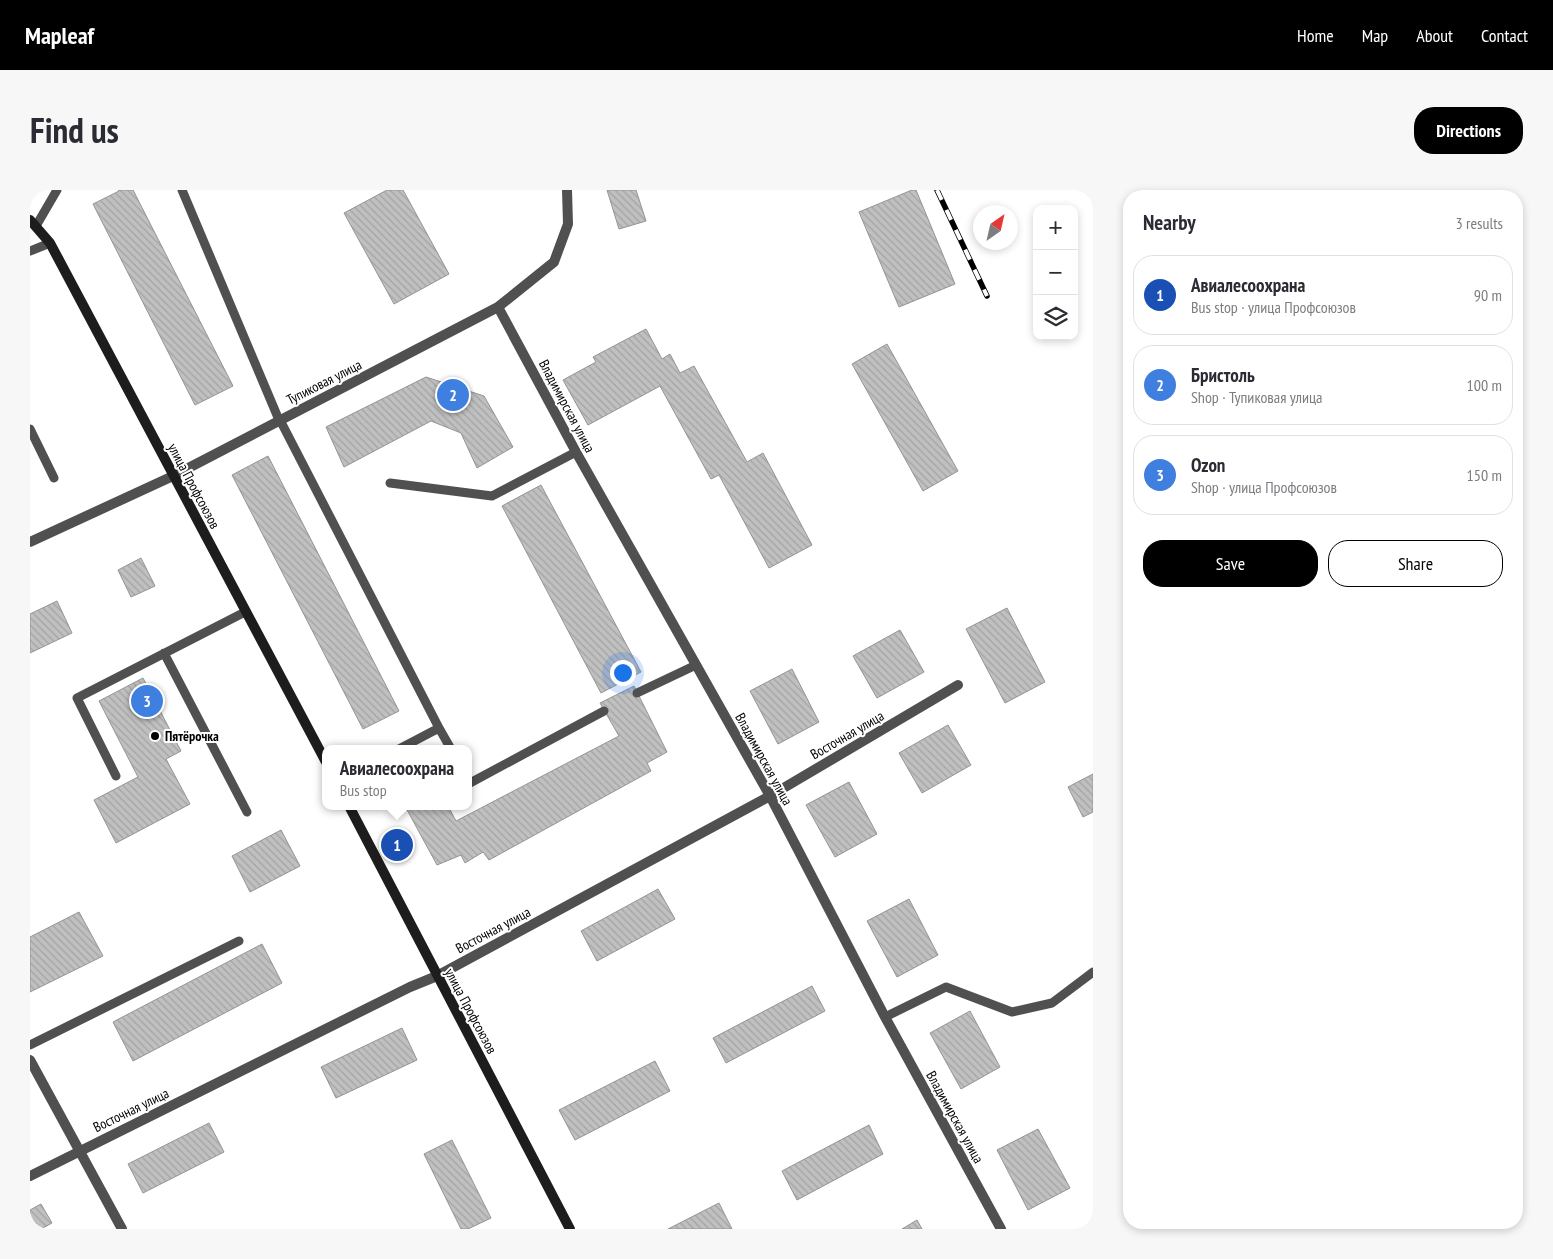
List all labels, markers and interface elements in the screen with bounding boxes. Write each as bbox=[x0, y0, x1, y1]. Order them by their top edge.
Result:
text: Mapleaf bbox=[25, 20, 94, 51]
text: Home bbox=[1297, 24, 1334, 47]
text: Map bbox=[1362, 24, 1388, 47]
text: About bbox=[1416, 24, 1453, 47]
text: Contact bbox=[1481, 24, 1528, 47]
text: Find us bbox=[30, 107, 119, 153]
button: Directions bbox=[1414, 107, 1523, 154]
north arrow bbox=[973, 205, 1018, 250]
map controls bbox=[1033, 205, 1078, 340]
button: + bbox=[1033, 205, 1078, 250]
text: Nearby bbox=[1143, 209, 1196, 236]
text: 3 results bbox=[1456, 213, 1503, 233]
button: − bbox=[1033, 250, 1078, 295]
text: Авиалесоохрана bbox=[1191, 273, 1305, 297]
text: 1 bbox=[1156, 285, 1164, 305]
text: 90 m bbox=[1474, 285, 1502, 305]
button: layers bbox=[1033, 295, 1078, 340]
text: Bus stop · улица Профсоюзов bbox=[1191, 297, 1356, 317]
street label: Тупиковая улица bbox=[283, 355, 365, 409]
street label: Владимирская улица bbox=[535, 356, 599, 456]
text: Бристоль bbox=[1191, 363, 1255, 387]
text: 2 bbox=[1156, 375, 1164, 395]
text: 100 m bbox=[1467, 375, 1502, 395]
pin: 2 bbox=[437, 376, 469, 414]
text: Shop · Тупиковая улица bbox=[1191, 387, 1323, 407]
street label: улица Профсоюзов bbox=[164, 440, 224, 532]
text: Ozon bbox=[1191, 453, 1225, 477]
text: 3 bbox=[1156, 465, 1164, 485]
text: 150 m bbox=[1467, 465, 1502, 485]
text: Shop · улица Профсоюзов bbox=[1191, 477, 1337, 497]
button: Save bbox=[1143, 540, 1318, 587]
button: Share bbox=[1328, 540, 1503, 587]
your location bbox=[610, 660, 636, 686]
pin: 3 bbox=[131, 682, 163, 720]
street label: Восточная улица bbox=[807, 707, 887, 763]
street label: Владимирская улица bbox=[731, 710, 797, 808]
place label: Пятёрочка bbox=[165, 727, 219, 745]
marker: Пятёрочка bbox=[149, 730, 161, 742]
popup bbox=[322, 745, 472, 810]
text: Авиалесоохрана bbox=[340, 756, 454, 780]
text: Bus stop bbox=[340, 780, 387, 800]
pin: 1 bbox=[381, 826, 413, 864]
street label: Восточная улица bbox=[453, 903, 533, 957]
street label: улица Профсоюзов bbox=[441, 965, 501, 1057]
street label: Владимирская улица bbox=[922, 1068, 988, 1166]
street label: Восточная улица bbox=[90, 1084, 172, 1136]

